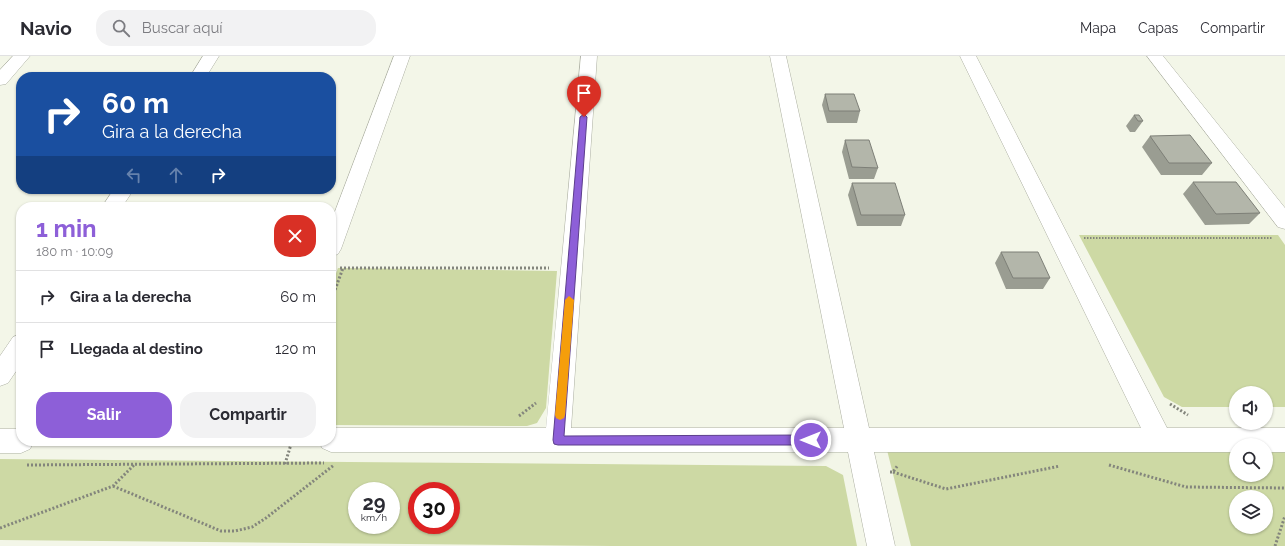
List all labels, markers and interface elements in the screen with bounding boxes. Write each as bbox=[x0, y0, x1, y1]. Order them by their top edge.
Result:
search box bbox=[96, 10, 376, 46]
text: Navio bbox=[20, 17, 72, 39]
icon: search bbox=[110, 17, 132, 39]
text: Buscar aquí bbox=[142, 19, 223, 37]
text: Mapa bbox=[1080, 20, 1116, 36]
text: Capas bbox=[1138, 20, 1178, 36]
text: Compartir bbox=[1200, 20, 1265, 36]
pin bbox=[567, 76, 601, 117]
icon: arrive bbox=[573, 82, 595, 104]
text: 60 m bbox=[102, 87, 169, 120]
icon: right bbox=[36, 88, 88, 140]
text: Gira a la derecha bbox=[102, 121, 242, 142]
icon: left bbox=[123, 164, 145, 186]
icon: ahead bbox=[165, 164, 187, 186]
icon: right bbox=[207, 164, 229, 186]
text: 1 min bbox=[36, 214, 97, 243]
button: close bbox=[274, 215, 316, 257]
text: 180 m · 10:09 bbox=[36, 244, 113, 259]
icon: right bbox=[36, 286, 58, 308]
text: Gira a la derecha bbox=[70, 288, 191, 306]
text: 60 m bbox=[280, 288, 316, 306]
icon: arrive bbox=[36, 338, 58, 360]
text: Llegada al destino bbox=[70, 340, 203, 358]
text: 120 m bbox=[275, 340, 316, 358]
map controls bbox=[1229, 386, 1273, 534]
button: sound bbox=[1229, 386, 1273, 430]
button: Salir bbox=[36, 392, 172, 438]
button: Compartir bbox=[180, 392, 316, 438]
position arrow bbox=[790, 419, 832, 461]
button: search bbox=[1229, 438, 1273, 482]
speed limit sign: 30 bbox=[408, 482, 460, 534]
button: layers bbox=[1229, 490, 1273, 534]
text: 29 bbox=[362, 491, 386, 515]
text: km/h bbox=[361, 512, 387, 523]

